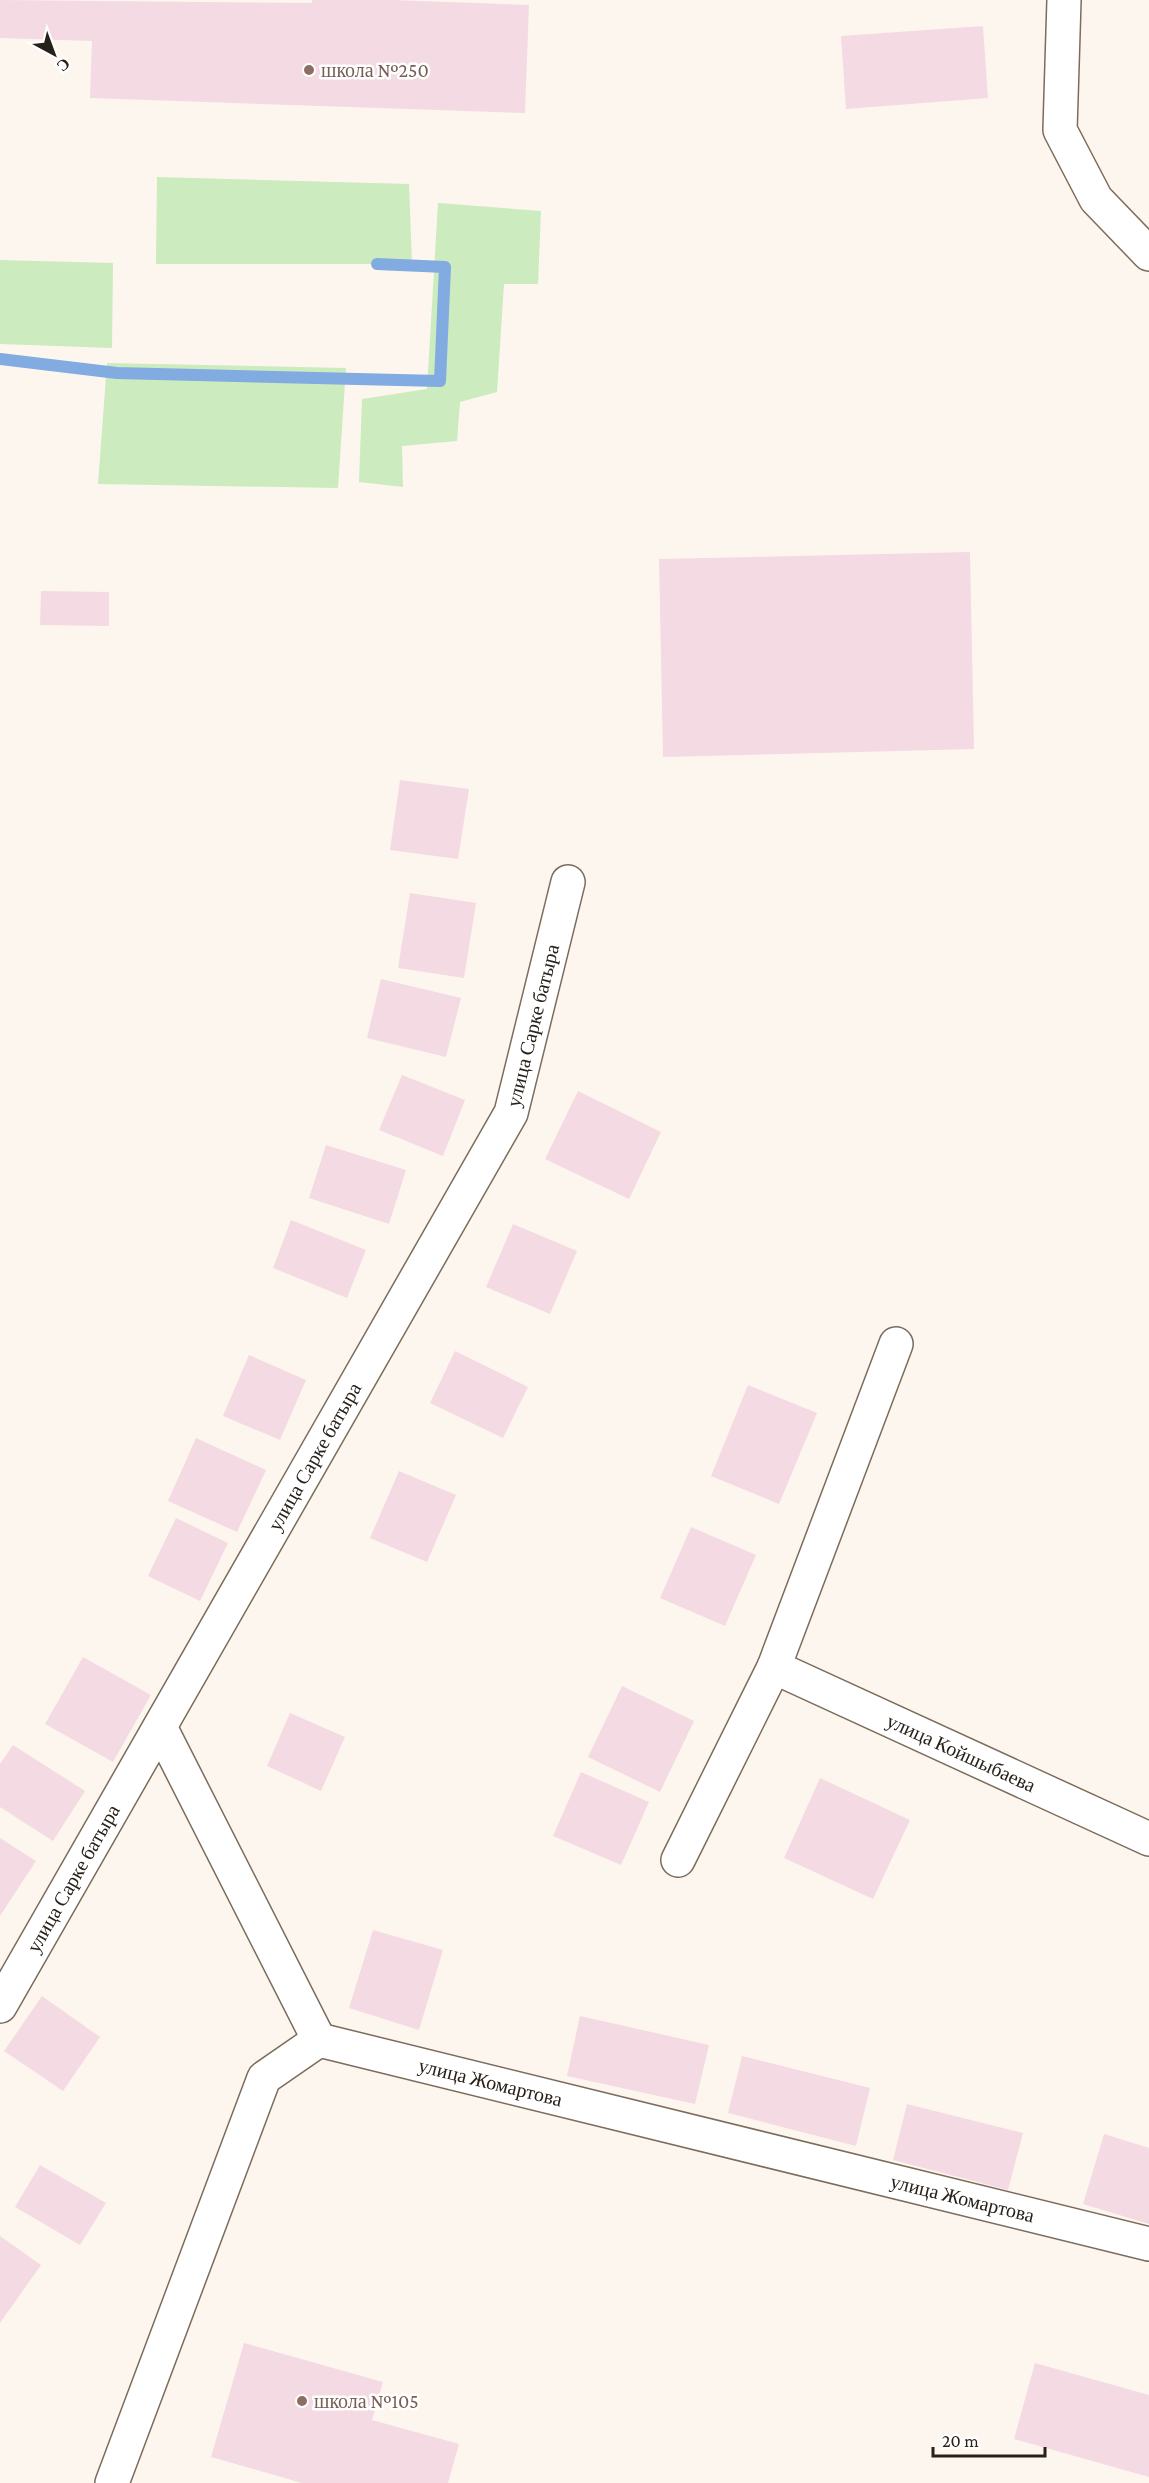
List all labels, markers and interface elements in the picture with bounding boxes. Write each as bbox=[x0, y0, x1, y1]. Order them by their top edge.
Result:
north arrow bbox=[24, 24, 84, 84]
text: С bbox=[54, 55, 73, 75]
place label: школа №250 bbox=[321, 59, 429, 81]
marker: школа №250 bbox=[302, 63, 316, 77]
street label: улица Сарке батыра bbox=[502, 942, 563, 1109]
street label: улица Сарке батыра bbox=[263, 1379, 365, 1535]
street label: улица Койшыбаева bbox=[883, 1709, 1039, 1797]
street label: улица Сарке батыра bbox=[22, 1800, 124, 1957]
street label: улица Жомартова bbox=[416, 2054, 565, 2110]
street label: улица Жомартова bbox=[888, 2170, 1037, 2226]
place label: школа №105 bbox=[314, 2390, 419, 2412]
marker: школа №105 bbox=[295, 2394, 309, 2408]
scale bar bbox=[933, 2420, 1046, 2458]
text: 20 m bbox=[942, 2431, 979, 2451]

